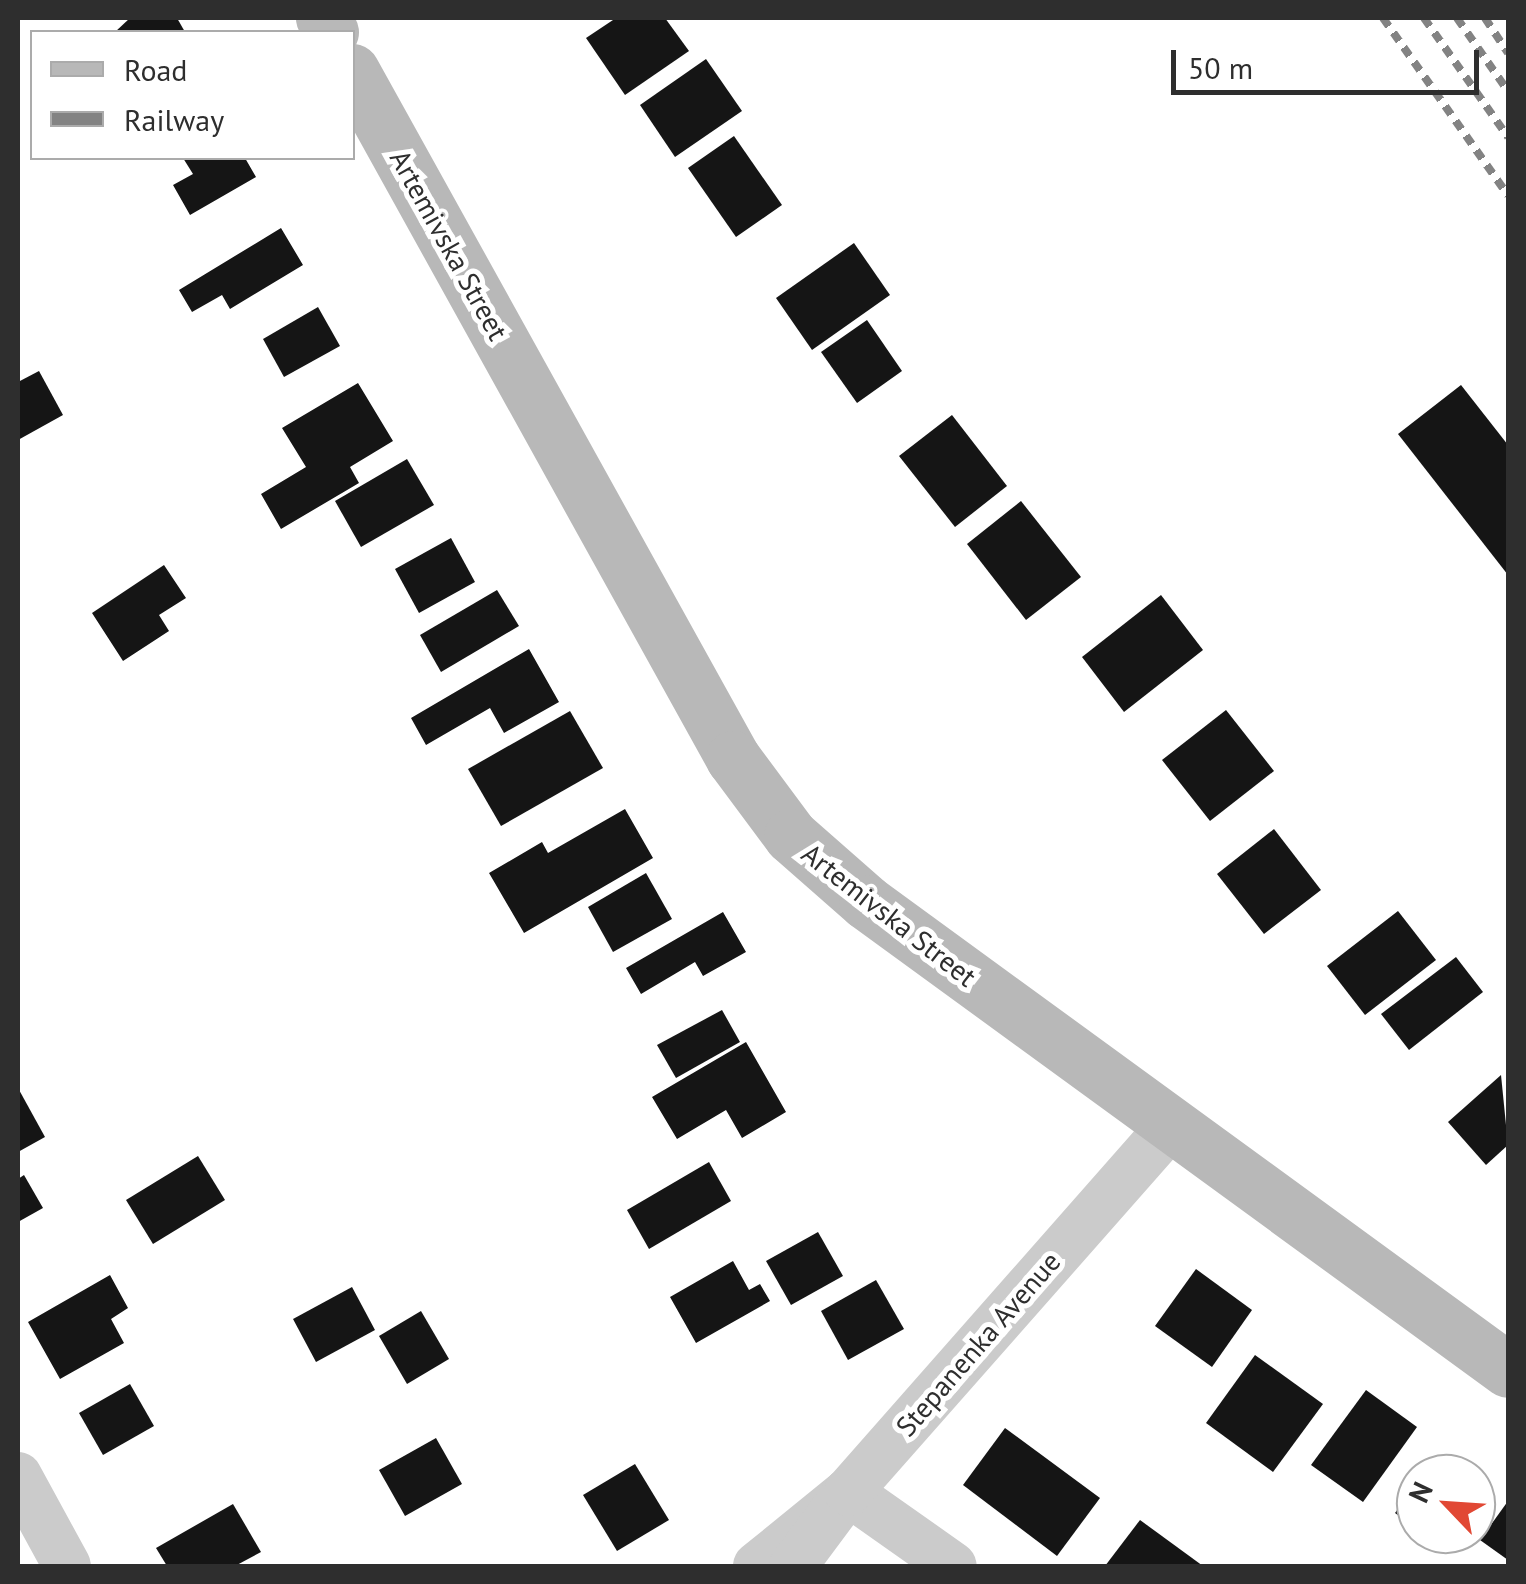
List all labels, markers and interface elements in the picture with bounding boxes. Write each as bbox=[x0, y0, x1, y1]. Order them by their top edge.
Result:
legend bbox=[30, 30, 355, 160]
scale bar bbox=[1176, 30, 1484, 92]
text: 50 m bbox=[1188, 48, 1253, 87]
text: Road bbox=[124, 50, 188, 89]
text: Railway bbox=[124, 100, 224, 139]
street label: Artemivska Street bbox=[383, 144, 515, 346]
street label: Artemivska Street bbox=[795, 837, 983, 993]
street label: Stepanenka Avenue bbox=[888, 1245, 1068, 1443]
north arrow bbox=[1396, 1454, 1496, 1554]
text: N bbox=[1400, 1476, 1441, 1508]

